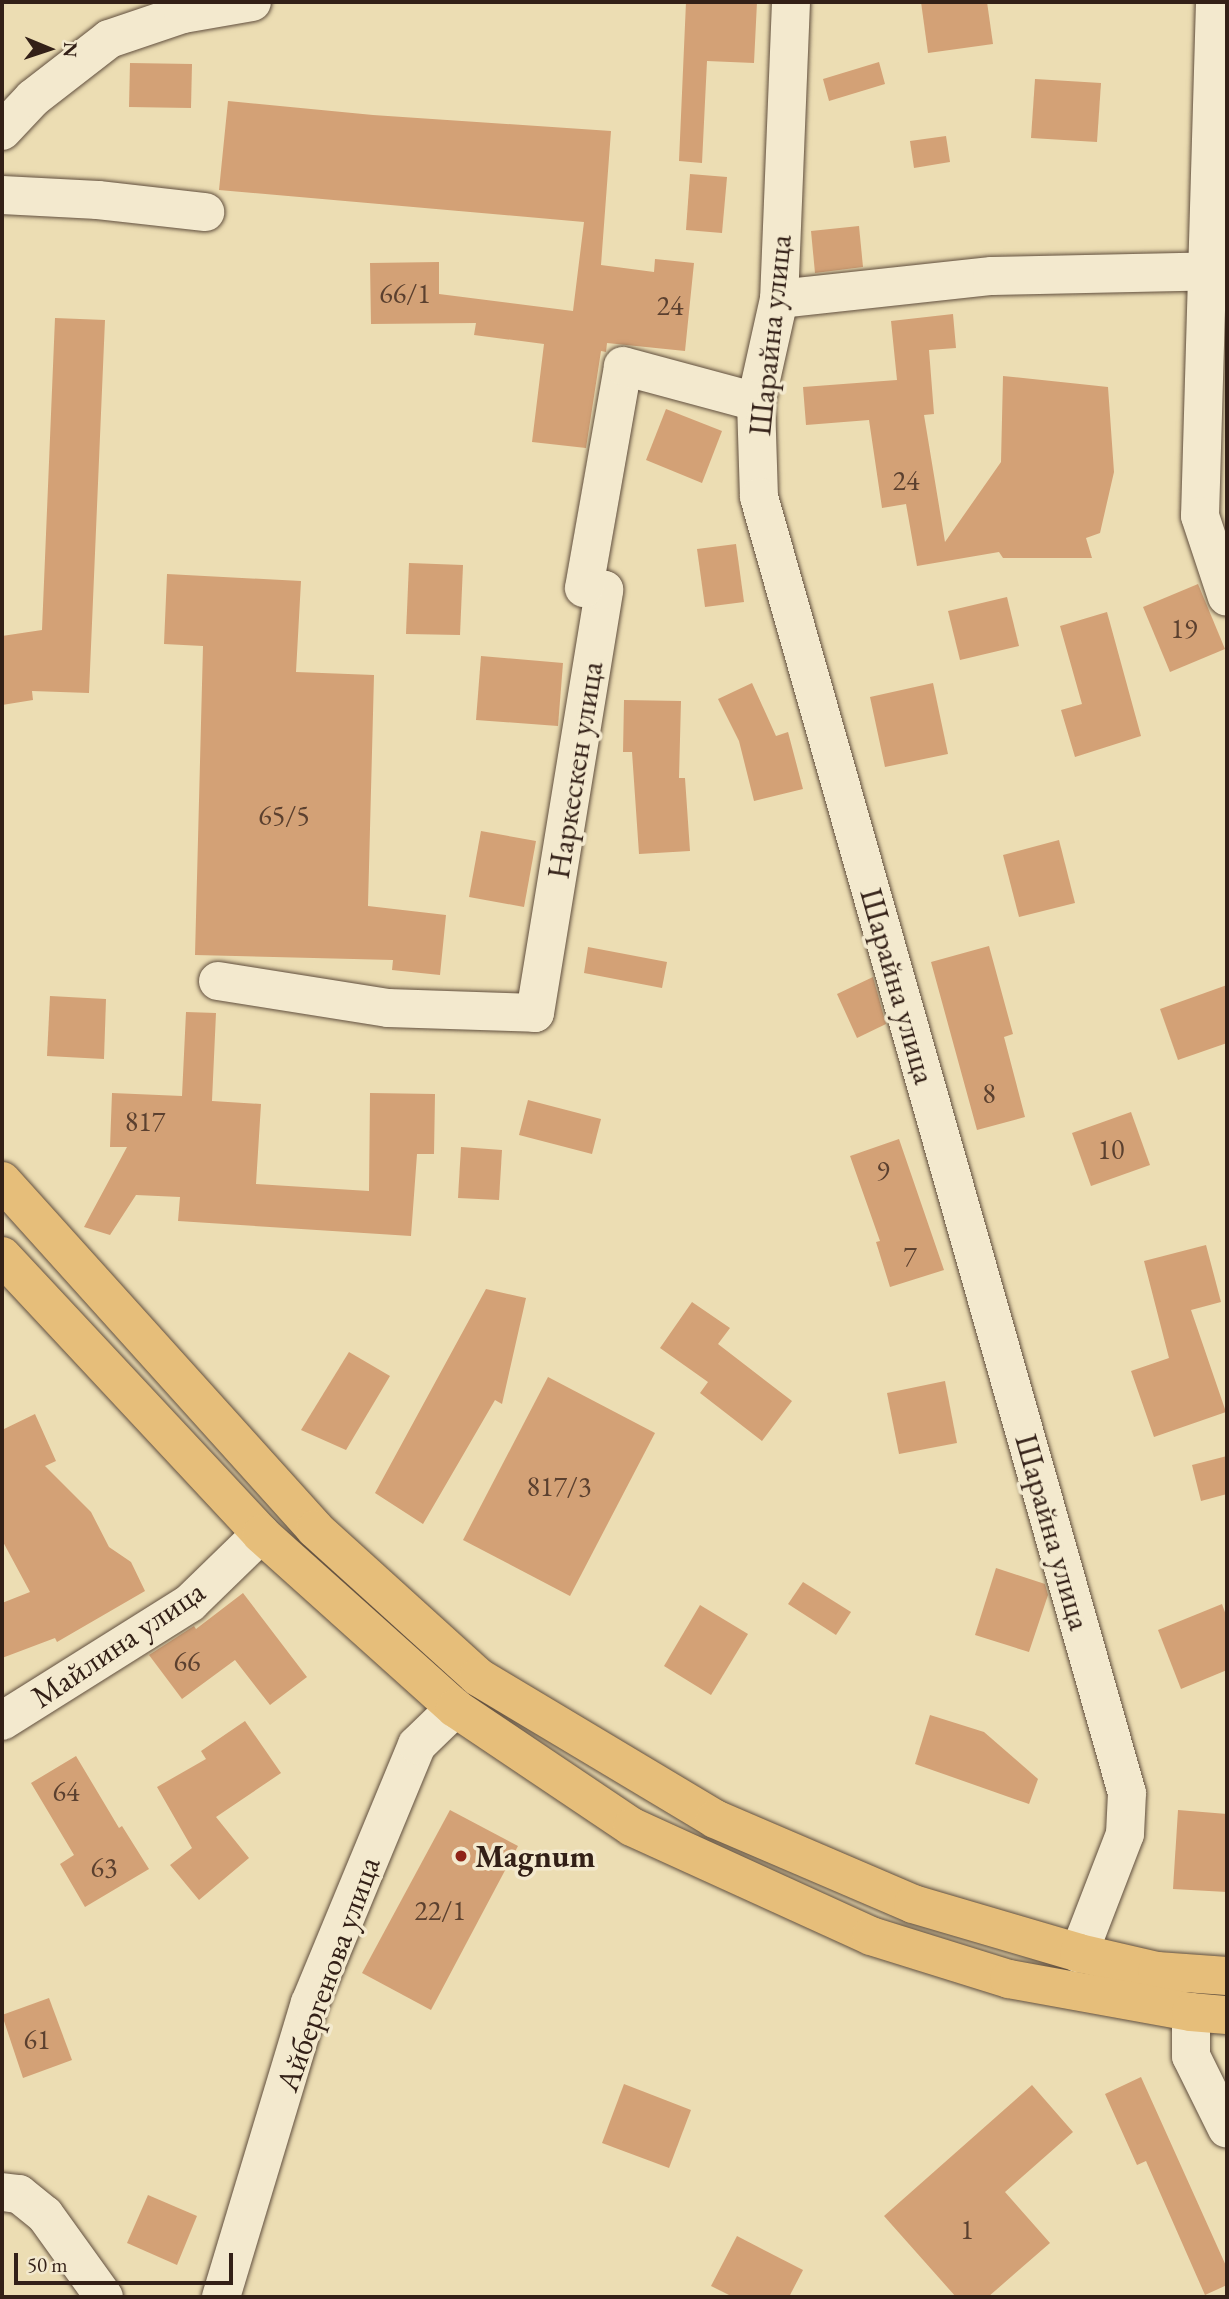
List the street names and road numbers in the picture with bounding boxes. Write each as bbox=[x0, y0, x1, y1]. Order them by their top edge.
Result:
street label: Шарайна улица bbox=[740, 233, 800, 437]
street label: Наркескен улица bbox=[539, 659, 611, 881]
street label: Шарайна улица bbox=[852, 884, 944, 1088]
street label: Шарайна улица bbox=[1007, 1430, 1099, 1634]
street label: Майлина улица bbox=[24, 1572, 212, 1716]
street label: Айбергенова улица bbox=[268, 1851, 388, 2097]

